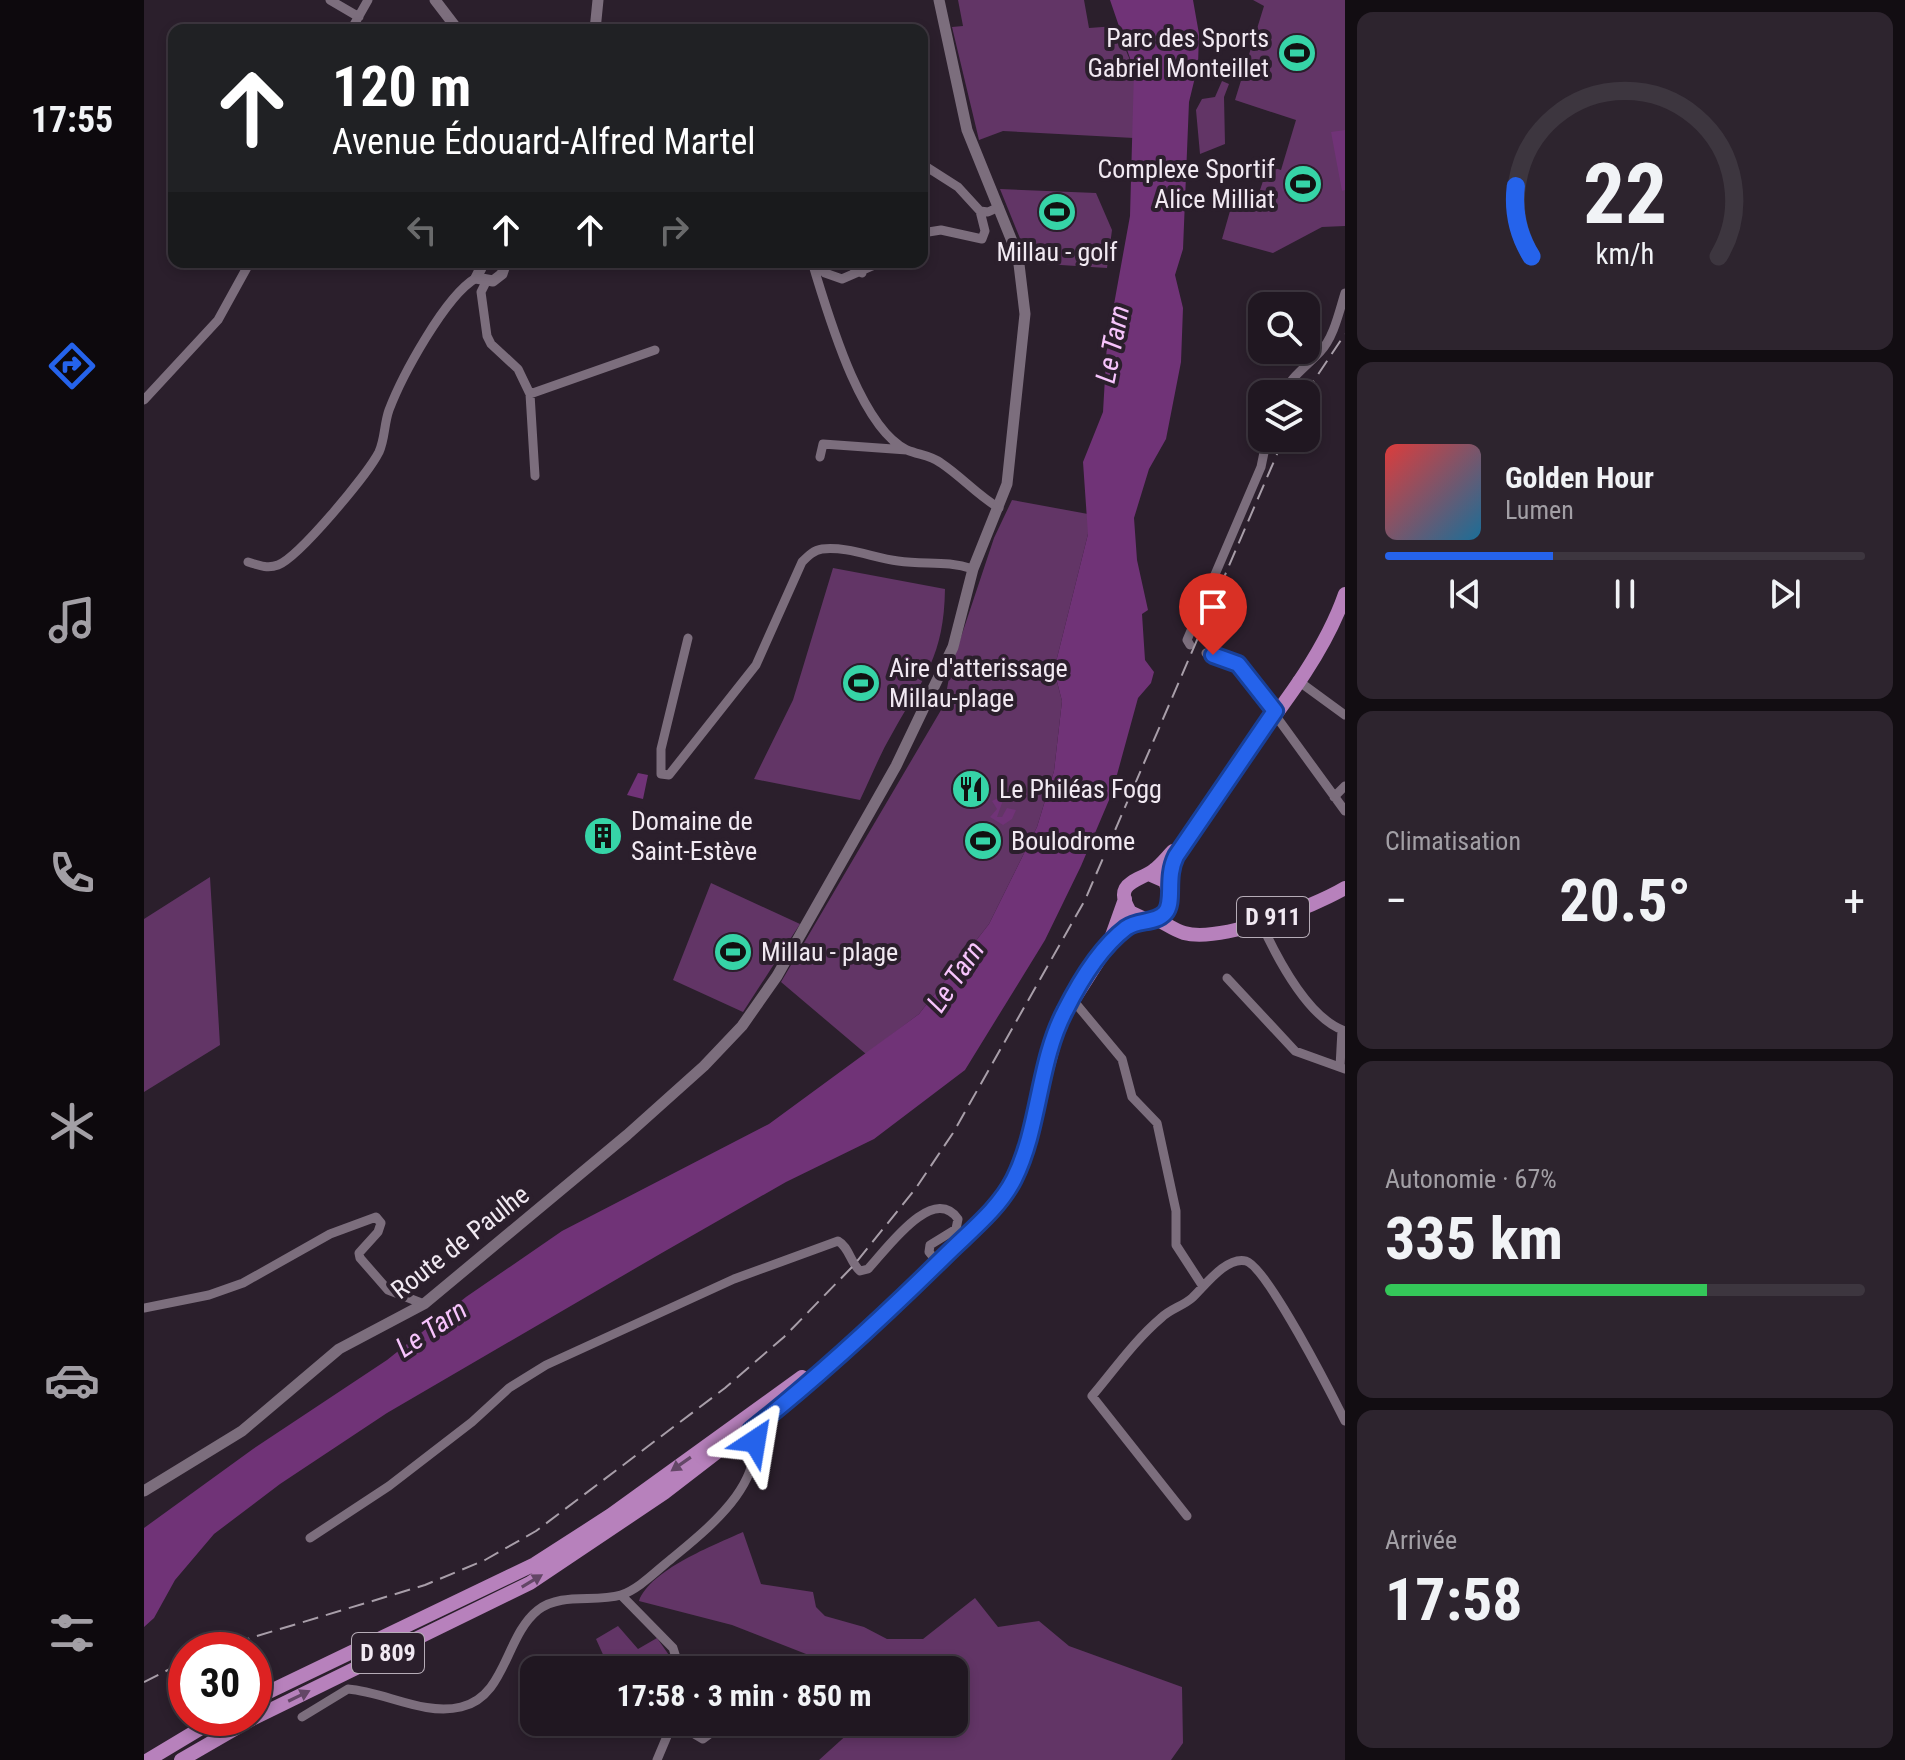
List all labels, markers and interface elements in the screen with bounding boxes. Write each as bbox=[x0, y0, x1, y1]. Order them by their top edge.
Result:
place label: Parc des Sports Gabriel Monteillet bbox=[1087, 23, 1269, 83]
sports icon: Parc des Sports Gabriel Monteillet bbox=[1276, 32, 1318, 74]
text: 120 m bbox=[332, 54, 471, 120]
icon: ahead bbox=[200, 56, 304, 160]
text: 17:55 bbox=[31, 99, 113, 141]
text: Avenue Édouard-Alfred Martel bbox=[332, 121, 756, 163]
text: 22 bbox=[1583, 145, 1667, 242]
place label: Complexe Sportif Alice Milliat bbox=[1098, 154, 1275, 214]
sports icon: Complexe Sportif Alice Milliat bbox=[1282, 163, 1324, 205]
sports icon: Millau - golf bbox=[1036, 191, 1078, 233]
icon: left bbox=[400, 208, 444, 252]
icon: ahead bbox=[484, 208, 528, 252]
icon: ahead bbox=[568, 208, 612, 252]
icon: right bbox=[652, 208, 696, 252]
place label: Millau - golf bbox=[996, 237, 1118, 267]
text: km/h bbox=[1596, 237, 1654, 271]
map controls bbox=[1248, 292, 1320, 452]
button: search bbox=[1248, 292, 1320, 364]
water label: Le Tarn bbox=[1089, 302, 1136, 386]
icon: directions bbox=[44, 338, 100, 394]
button: layers bbox=[1248, 380, 1320, 452]
text: Golden Hour bbox=[1505, 460, 1654, 495]
text: Lumen bbox=[1505, 495, 1574, 525]
icon: previous bbox=[1443, 572, 1487, 616]
icon: pause bbox=[1603, 572, 1647, 616]
icon: next bbox=[1763, 572, 1807, 616]
pin bbox=[1179, 573, 1247, 655]
icon: arrive bbox=[1191, 585, 1235, 629]
icon: music bbox=[44, 592, 100, 648]
place label: Aire d'atterissage Millau-plage bbox=[889, 653, 1068, 713]
sports icon: Aire d'atterissage Millau-plage bbox=[840, 662, 882, 704]
restaurant icon: Le Philéas Fogg bbox=[950, 768, 992, 810]
place label: Le Philéas Fogg bbox=[999, 774, 1162, 804]
place label: Domaine de Saint-Estève bbox=[631, 806, 757, 866]
building icon: Domaine de Saint-Estève bbox=[582, 815, 624, 857]
sports icon: Boulodrome bbox=[962, 820, 1004, 862]
place label: Boulodrome bbox=[1011, 826, 1135, 856]
text: Climatisation bbox=[1385, 826, 1521, 856]
icon: phone bbox=[44, 845, 100, 901]
text: 20.5° bbox=[1559, 865, 1691, 936]
text: − bbox=[1385, 875, 1407, 927]
text: + bbox=[1843, 875, 1865, 927]
road number: D 911 bbox=[1237, 897, 1309, 937]
sports icon: Millau - plage bbox=[712, 931, 754, 973]
water label: Le Tarn bbox=[920, 935, 991, 1018]
place label: Millau - plage bbox=[761, 937, 898, 967]
icon: climate bbox=[44, 1098, 100, 1154]
text: Autonomie · 67% bbox=[1385, 1164, 1557, 1194]
street label: Route de Paulhe bbox=[385, 1179, 535, 1305]
text: 335 km bbox=[1385, 1203, 1563, 1274]
water label: Le Tarn bbox=[390, 1293, 473, 1364]
icon: car bbox=[44, 1352, 100, 1408]
position arrow bbox=[713, 1399, 797, 1483]
one-way arrow bbox=[671, 1456, 692, 1471]
text: Arrivée bbox=[1385, 1525, 1457, 1555]
text: 17:58 bbox=[1385, 1564, 1523, 1635]
one-way arrow bbox=[521, 1574, 543, 1588]
icon: filters bbox=[44, 1605, 100, 1661]
speed limit sign: 30 bbox=[168, 1632, 272, 1736]
road number: D 809 bbox=[352, 1633, 424, 1673]
text: 17:58 · 3 min · 850 m bbox=[617, 1678, 871, 1713]
one-way arrow bbox=[288, 1689, 311, 1703]

